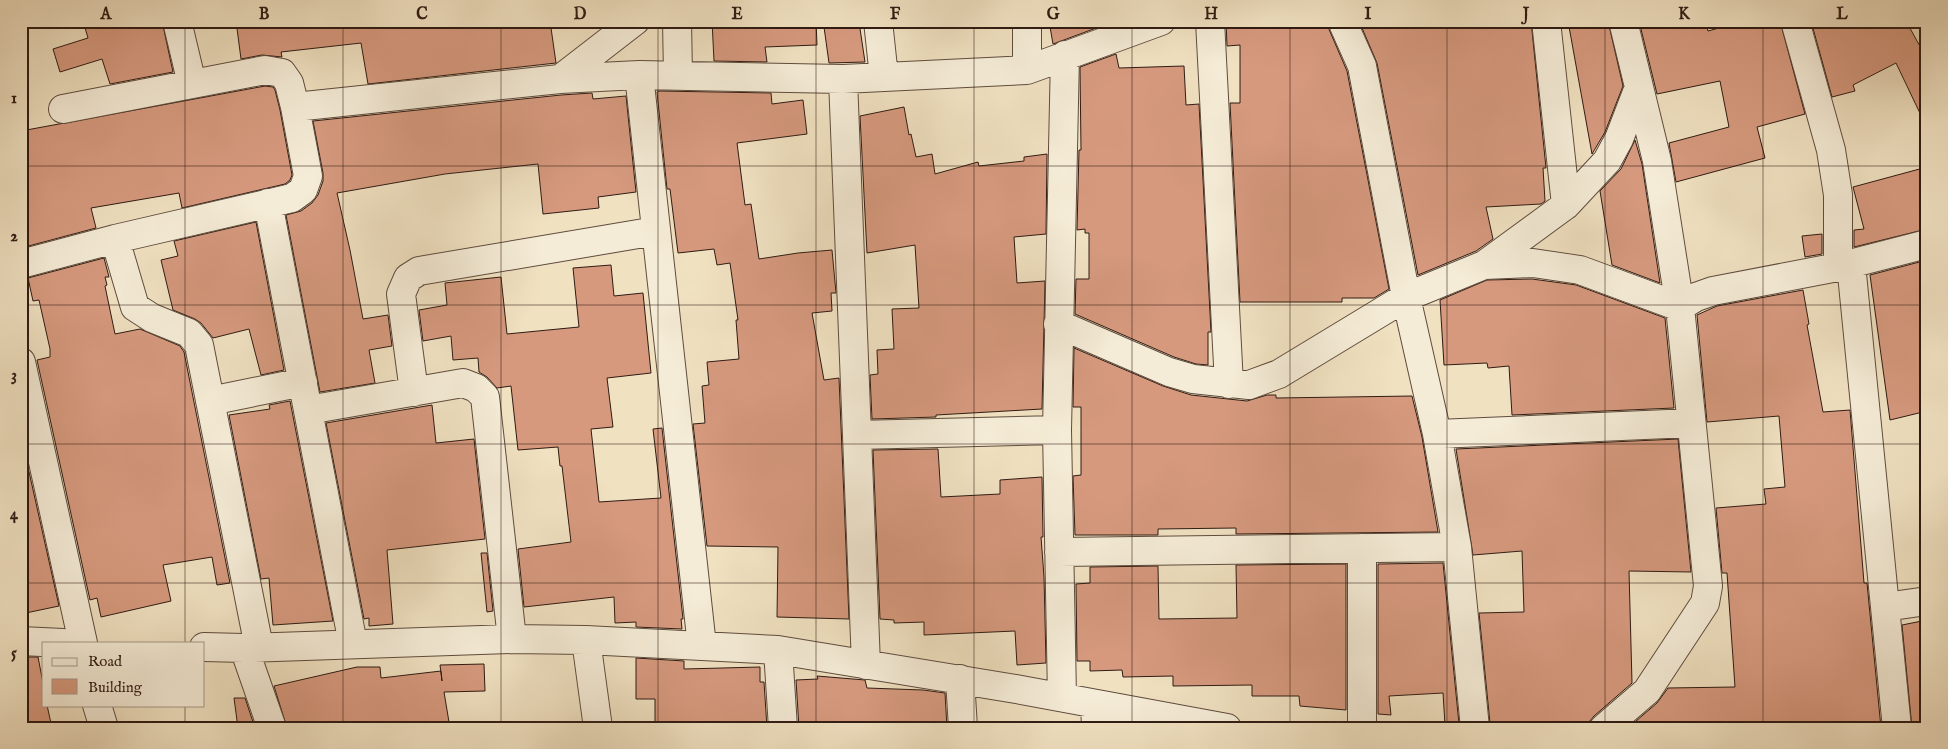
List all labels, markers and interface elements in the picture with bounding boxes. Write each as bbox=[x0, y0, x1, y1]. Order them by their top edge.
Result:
text: A bbox=[100, 5, 113, 25]
text: B bbox=[259, 5, 270, 25]
text: C bbox=[416, 5, 428, 25]
text: D bbox=[574, 5, 587, 25]
text: E bbox=[731, 5, 743, 25]
text: F bbox=[890, 5, 901, 25]
text: G bbox=[1047, 5, 1060, 25]
text: H bbox=[1204, 5, 1218, 25]
text: I bbox=[1365, 5, 1372, 25]
text: J bbox=[1521, 5, 1530, 25]
text: K bbox=[1678, 5, 1691, 25]
text: L bbox=[1836, 5, 1848, 25]
text: 1 bbox=[11, 89, 17, 109]
text: 2 bbox=[10, 227, 18, 247]
text: 3 bbox=[11, 366, 17, 386]
text: 4 bbox=[10, 505, 19, 525]
legend bbox=[42, 642, 205, 706]
text: 5 bbox=[11, 644, 17, 664]
text: Road bbox=[88, 652, 123, 671]
text: Building bbox=[88, 678, 143, 697]

